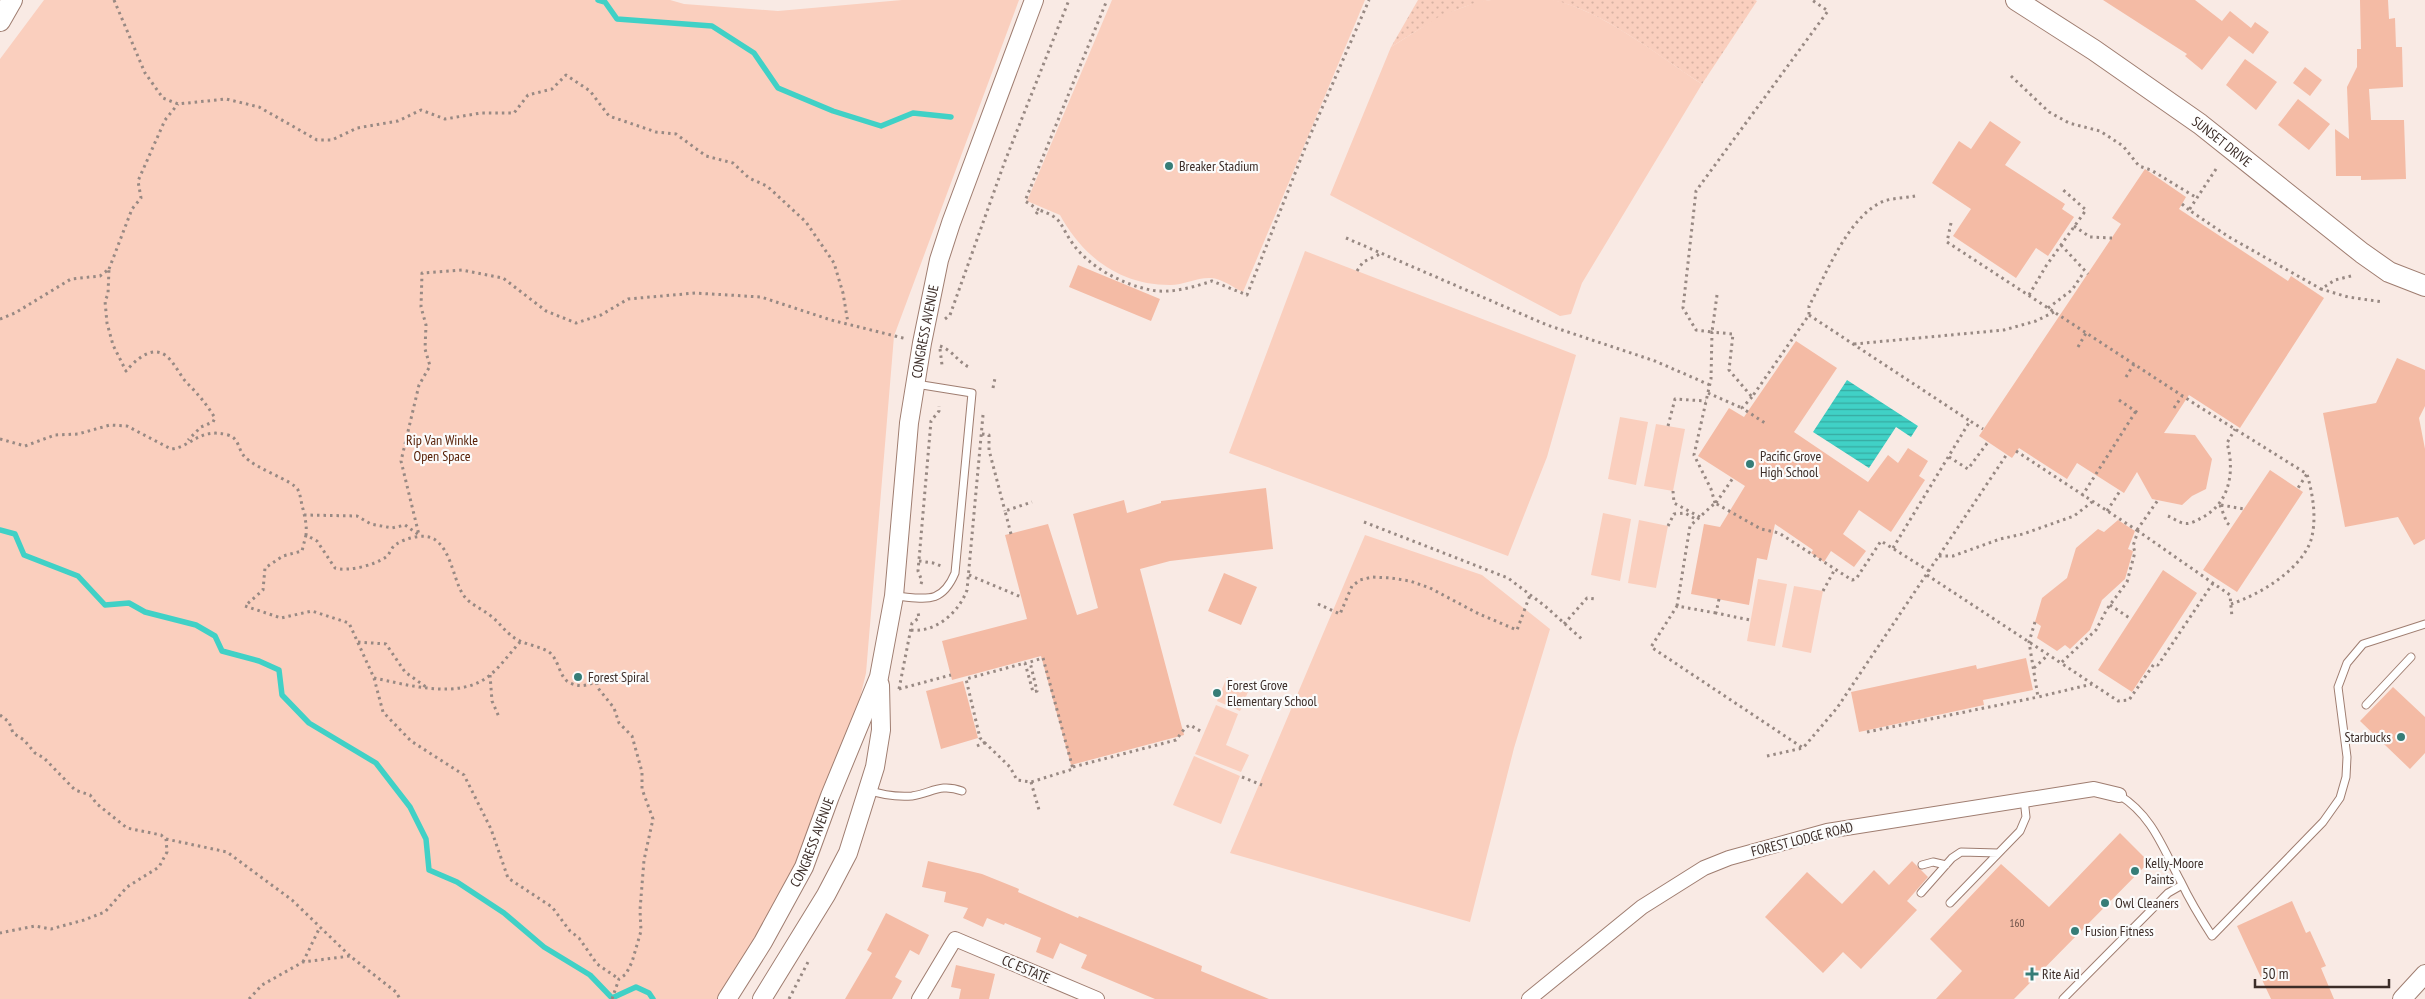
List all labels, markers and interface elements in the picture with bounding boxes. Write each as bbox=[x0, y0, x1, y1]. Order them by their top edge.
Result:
street label: SUNSET DRIVE bbox=[2189, 112, 2256, 171]
place label: Breaker Stadium bbox=[1179, 157, 1258, 175]
marker: Breaker Stadium bbox=[1163, 160, 1175, 172]
street label: CONGRESS AVENUE bbox=[907, 283, 943, 380]
park label: Rip Van Winkle Open Space bbox=[406, 431, 478, 465]
place label: Pacific Grove High School bbox=[1760, 447, 1821, 481]
marker: Pacific Grove High School bbox=[1744, 458, 1756, 470]
place label: Forest Spiral bbox=[588, 668, 650, 686]
marker: Forest Spiral bbox=[572, 671, 584, 683]
place label: Forest Grove Elementary School bbox=[1227, 676, 1317, 710]
marker: Forest Grove Elementary School bbox=[1211, 687, 1223, 699]
place label: Starbucks bbox=[2344, 728, 2391, 746]
marker: Starbucks bbox=[2395, 731, 2407, 743]
street label: CONGRESS AVENUE bbox=[786, 795, 838, 890]
street label: FOREST LODGE ROAD bbox=[1749, 818, 1855, 860]
place label: Kelly-Moore Paints bbox=[2145, 854, 2204, 888]
marker: Kelly-Moore Paints bbox=[2129, 865, 2141, 877]
place label: Owl Cleaners bbox=[2115, 894, 2179, 912]
marker: Owl Cleaners bbox=[2099, 897, 2111, 909]
house number: 160 bbox=[2010, 916, 2024, 930]
place label: Fusion Fitness bbox=[2085, 922, 2154, 940]
marker: Fusion Fitness bbox=[2069, 925, 2081, 937]
street label: CC ESTATE bbox=[999, 951, 1053, 987]
scale bar bbox=[2255, 956, 2389, 988]
text: 50 m bbox=[2262, 964, 2288, 983]
place label: Rite Aid bbox=[2042, 965, 2080, 983]
marker: Rite Aid bbox=[2026, 968, 2038, 980]

